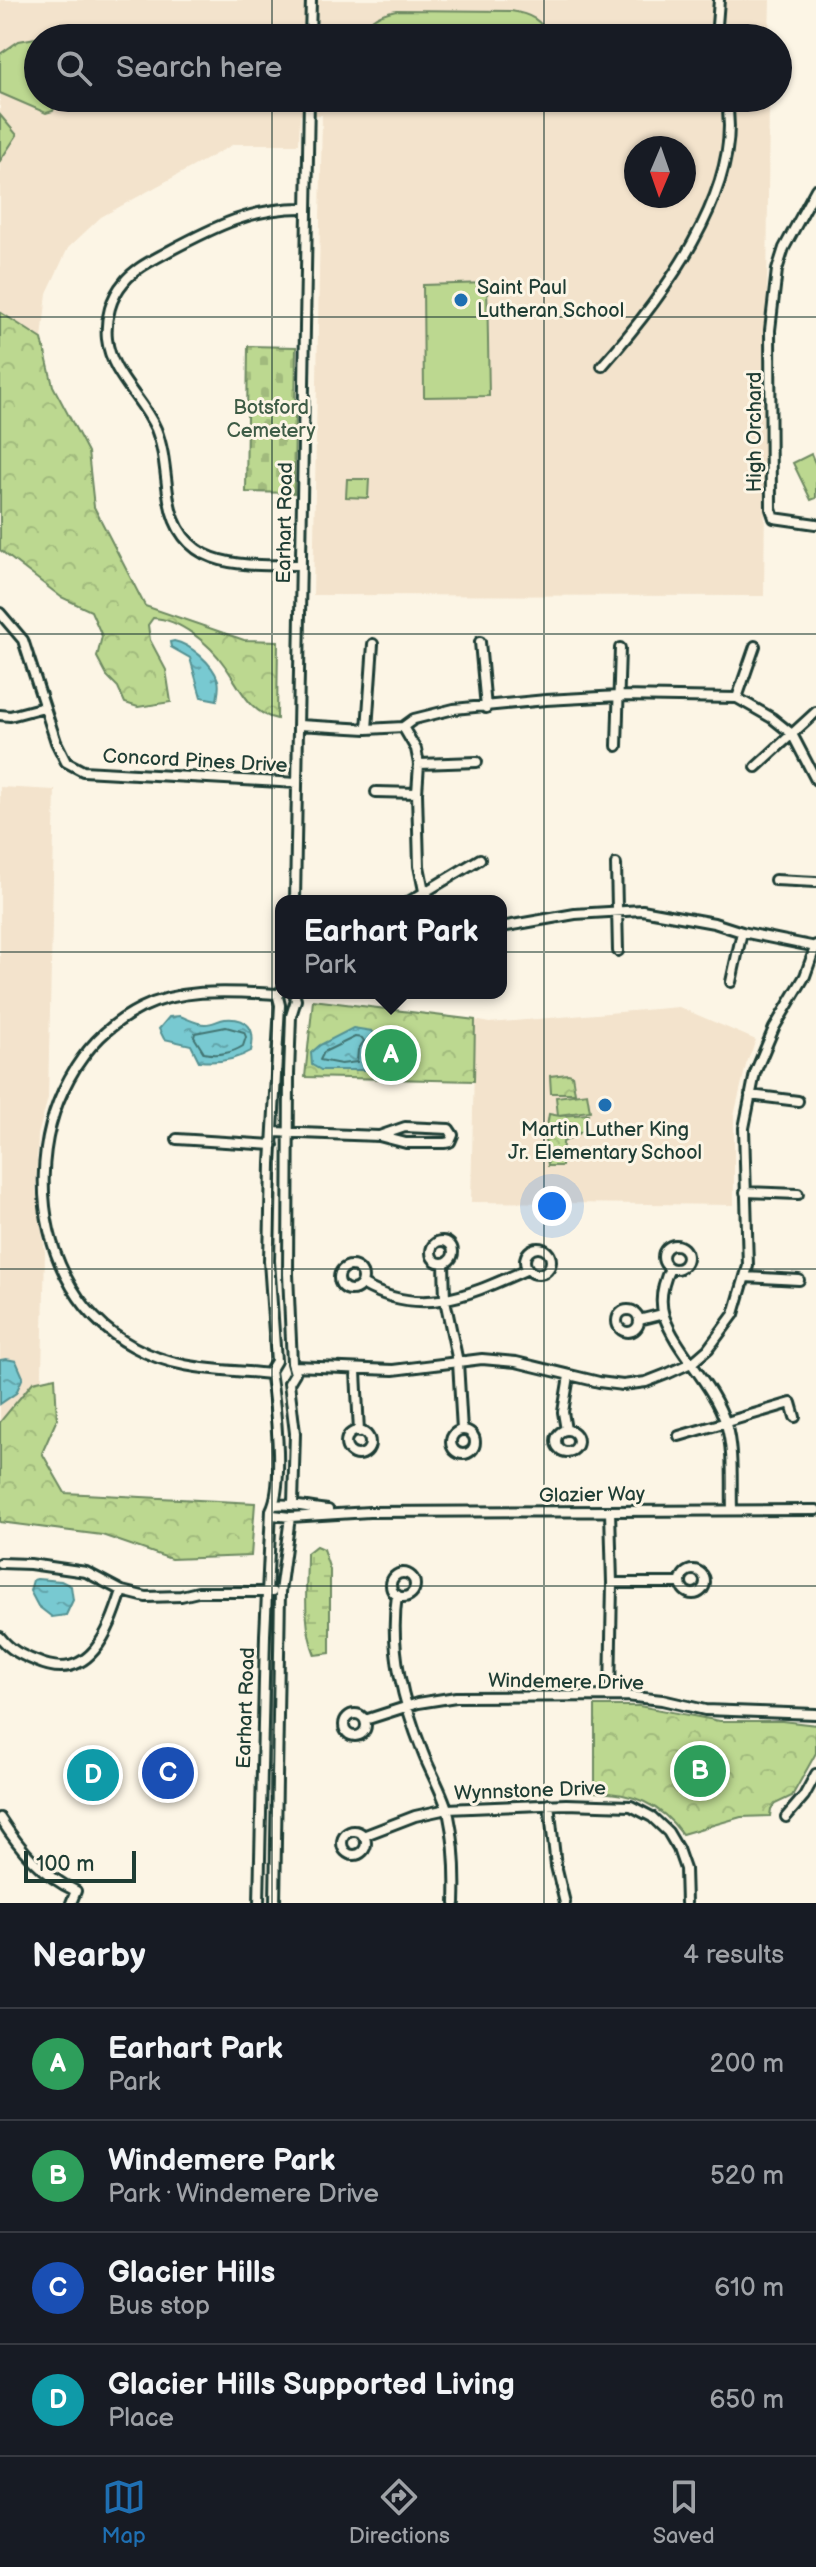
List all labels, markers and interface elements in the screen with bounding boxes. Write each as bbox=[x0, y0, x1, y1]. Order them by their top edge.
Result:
search box bbox=[24, 24, 792, 112]
icon: search bbox=[52, 46, 96, 90]
text: Search here bbox=[116, 50, 282, 86]
north arrow bbox=[624, 136, 696, 208]
place label: Saint Paul Lutheran School bbox=[477, 276, 624, 323]
marker: Saint Paul Lutheran School bbox=[452, 291, 470, 309]
street label: High Orchard bbox=[743, 372, 767, 492]
park label: Botsford Cemetery bbox=[226, 396, 316, 443]
street label: Earhart Road bbox=[272, 462, 298, 584]
street label: Concord Pines Drive bbox=[102, 744, 288, 778]
popup bbox=[275, 895, 507, 999]
text: Earhart Park bbox=[304, 914, 478, 950]
text: Park bbox=[304, 950, 356, 981]
pin: A bbox=[365, 1025, 417, 1085]
marker: Martin Luther King Jr. Elementary School bbox=[596, 1096, 614, 1114]
place label: Martin Luther King Jr. Elementary School bbox=[508, 1118, 702, 1165]
your location bbox=[532, 1186, 572, 1226]
street label: Glazier Way bbox=[539, 1482, 645, 1508]
street label: Earhart Road bbox=[232, 1647, 260, 1769]
street label: Windemere Drive bbox=[488, 1669, 644, 1695]
pin: B bbox=[674, 1741, 726, 1801]
pin: C bbox=[142, 1743, 194, 1803]
pin: D bbox=[67, 1745, 119, 1805]
street label: Wynnstone Drive bbox=[454, 1776, 607, 1806]
scale bar bbox=[24, 1847, 136, 1883]
text: 100 m bbox=[36, 1851, 95, 1878]
text: Nearby bbox=[32, 1935, 146, 1976]
text: 4 results bbox=[683, 1940, 784, 1971]
text: Earhart Park bbox=[108, 2031, 283, 2067]
text: A bbox=[50, 2049, 66, 2080]
text: 200 m bbox=[710, 2049, 784, 2080]
text: Park bbox=[108, 2067, 160, 2098]
text: Windemere Park bbox=[108, 2143, 335, 2179]
text: B bbox=[49, 2161, 67, 2192]
text: 520 m bbox=[710, 2161, 784, 2192]
text: Park · Windemere Drive bbox=[108, 2179, 379, 2210]
text: Glacier Hills bbox=[108, 2255, 275, 2291]
text: C bbox=[49, 2273, 67, 2304]
text: 610 m bbox=[714, 2273, 784, 2304]
text: Bus stop bbox=[108, 2291, 210, 2322]
text: Glacier Hills Supported Living bbox=[108, 2367, 515, 2403]
text: D bbox=[49, 2385, 67, 2416]
text: 650 m bbox=[709, 2385, 784, 2416]
text: Place bbox=[108, 2403, 174, 2434]
tab: Map bbox=[101, 2475, 146, 2550]
tab: Directions bbox=[349, 2475, 450, 2550]
tab: Saved bbox=[653, 2475, 715, 2550]

